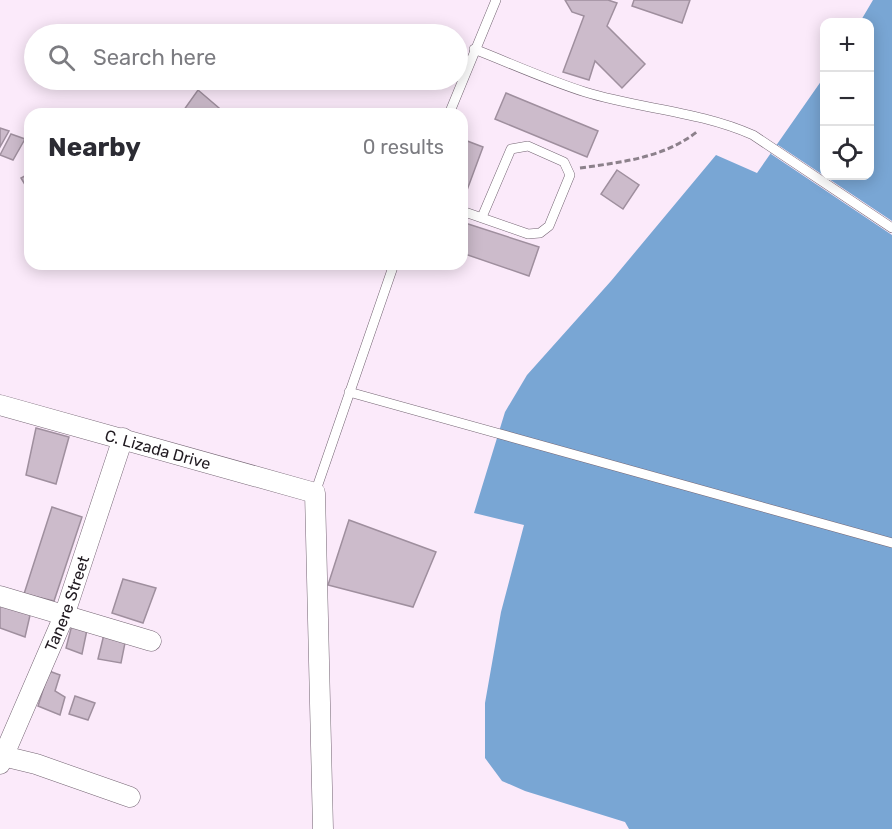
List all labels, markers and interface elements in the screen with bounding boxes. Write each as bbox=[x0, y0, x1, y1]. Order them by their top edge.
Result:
map controls bbox=[820, 18, 874, 180]
button: + bbox=[820, 18, 874, 72]
search box bbox=[24, 24, 468, 90]
icon: search bbox=[45, 41, 78, 74]
text: Search here bbox=[93, 44, 216, 71]
button: − bbox=[820, 72, 874, 126]
button: locate bbox=[820, 126, 874, 180]
text: Nearby bbox=[48, 132, 141, 163]
text: 0 results bbox=[363, 135, 444, 159]
street label: C. Lizada Drive bbox=[103, 425, 213, 473]
street label: Tanere Street bbox=[40, 553, 93, 654]

